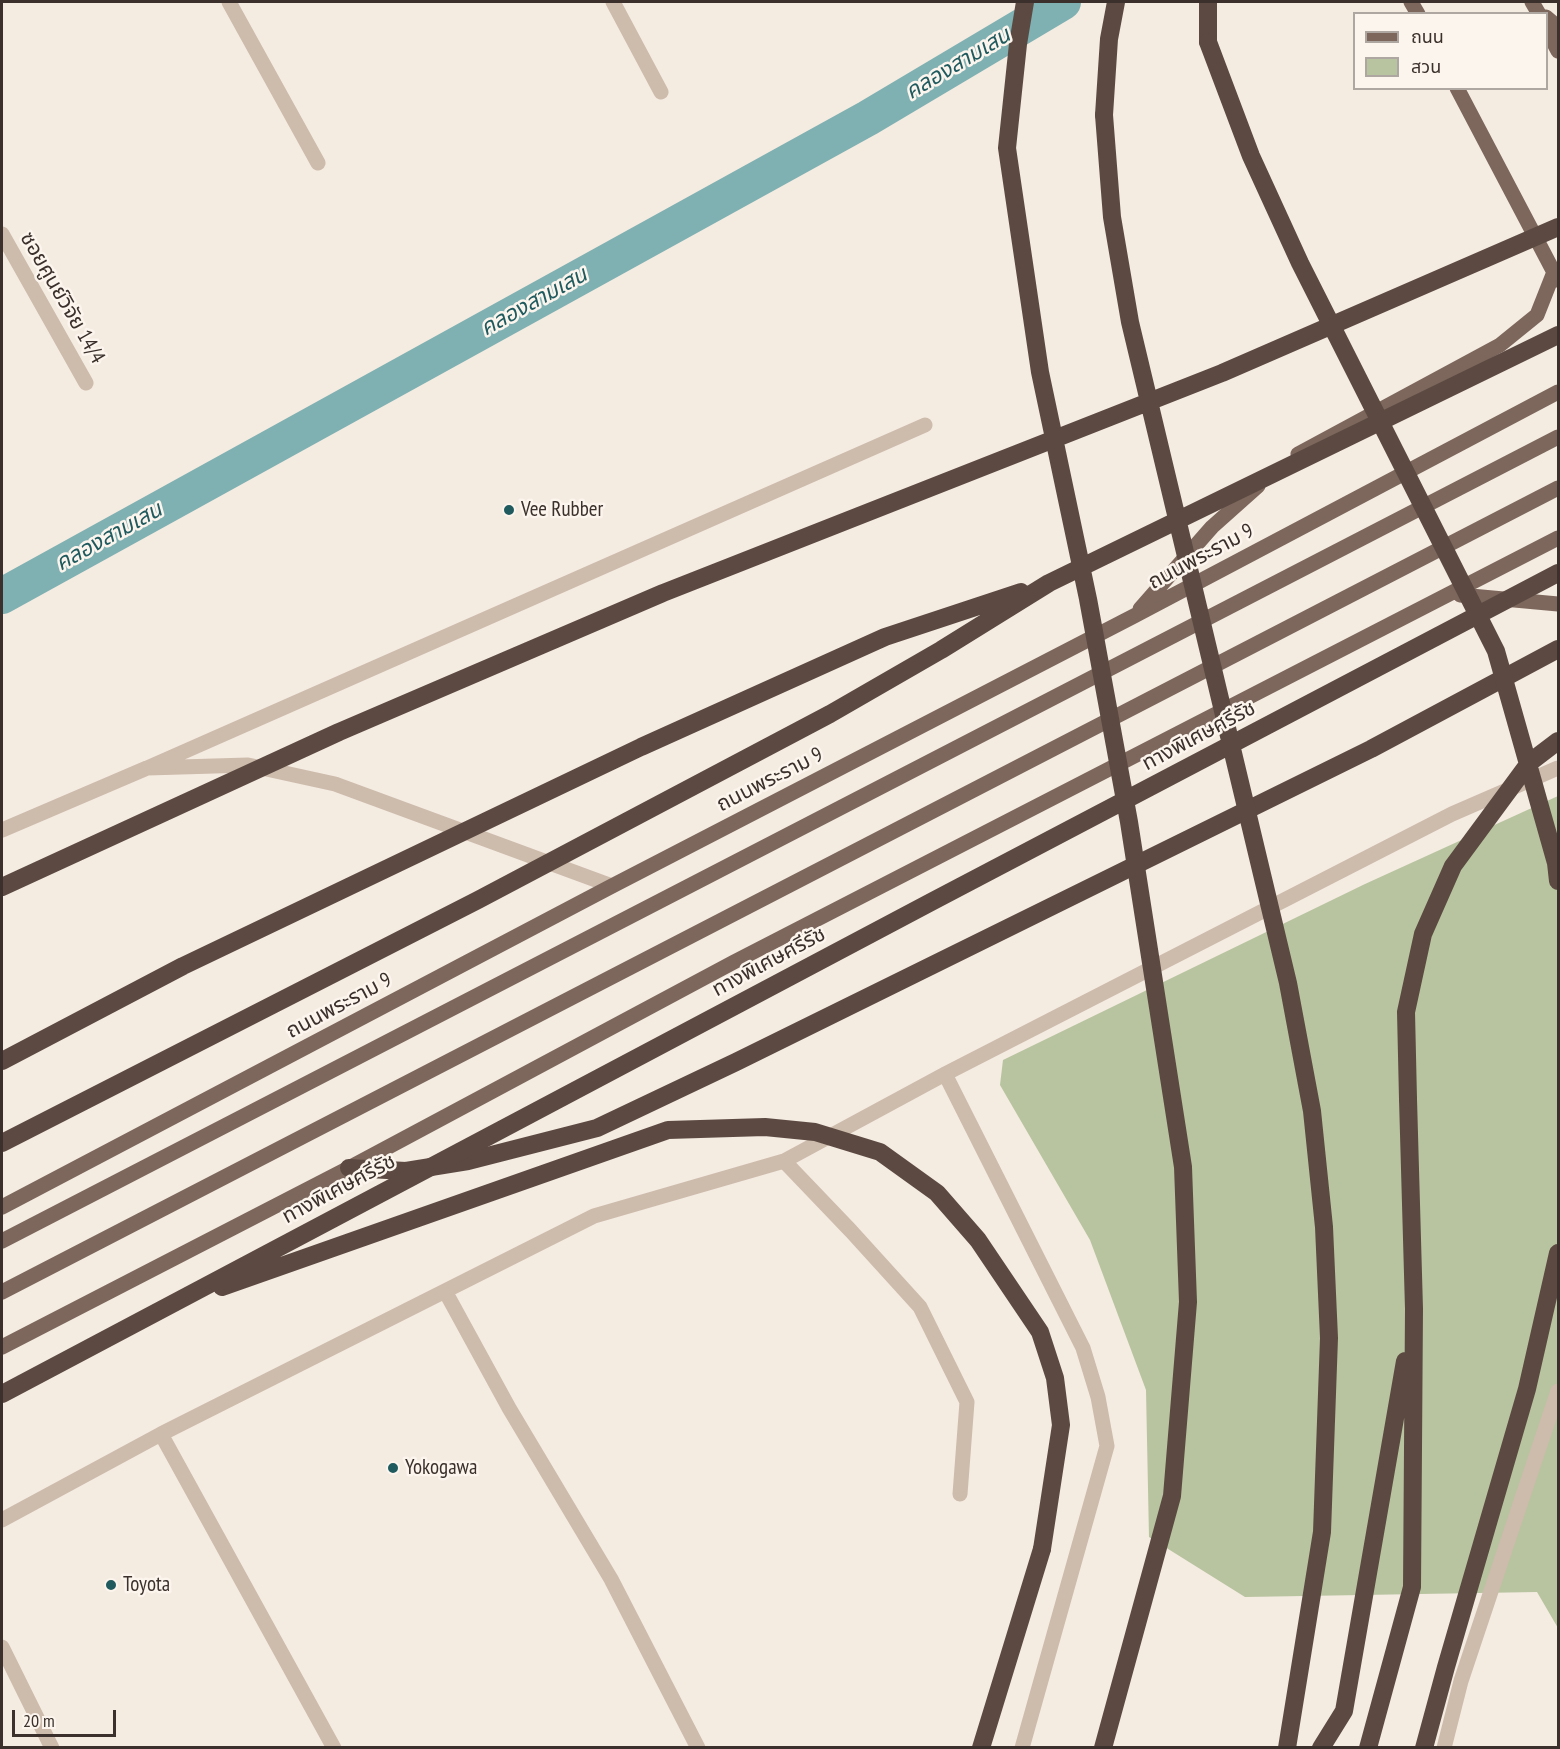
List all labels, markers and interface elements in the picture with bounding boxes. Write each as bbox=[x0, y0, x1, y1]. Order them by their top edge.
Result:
legend bbox=[1353, 12, 1548, 90]
water label: คลองสามเสน bbox=[901, 22, 1015, 106]
text: ถนน bbox=[1411, 25, 1444, 48]
text: สวน bbox=[1411, 55, 1441, 78]
street label: ซอยศูนย์วิจัย 14/4 bbox=[14, 228, 110, 368]
water label: คลองสามเสน bbox=[476, 262, 592, 342]
water label: คลองสามเสน bbox=[51, 497, 167, 577]
place label: Vee Rubber bbox=[521, 497, 603, 523]
marker: Vee Rubber bbox=[502, 503, 516, 517]
street label: ถนนพระราม 9 bbox=[1144, 519, 1258, 595]
street label: ทางพิเศษศรีรัช bbox=[1138, 696, 1260, 776]
street label: ถนนพระราม 9 bbox=[713, 742, 827, 818]
street label: ทางพิเศษศรีรัช bbox=[708, 922, 830, 1002]
street label: ถนนพระราม 9 bbox=[282, 968, 396, 1044]
street label: ทางพิเศษศรีรัช bbox=[278, 1149, 400, 1229]
place label: Yokogawa bbox=[405, 1455, 477, 1481]
marker: Yokogawa bbox=[386, 1461, 400, 1475]
place label: Toyota bbox=[123, 1572, 170, 1598]
marker: Toyota bbox=[104, 1578, 118, 1592]
scale bar bbox=[15, 1698, 118, 1736]
text: 20 m bbox=[23, 1709, 55, 1732]

